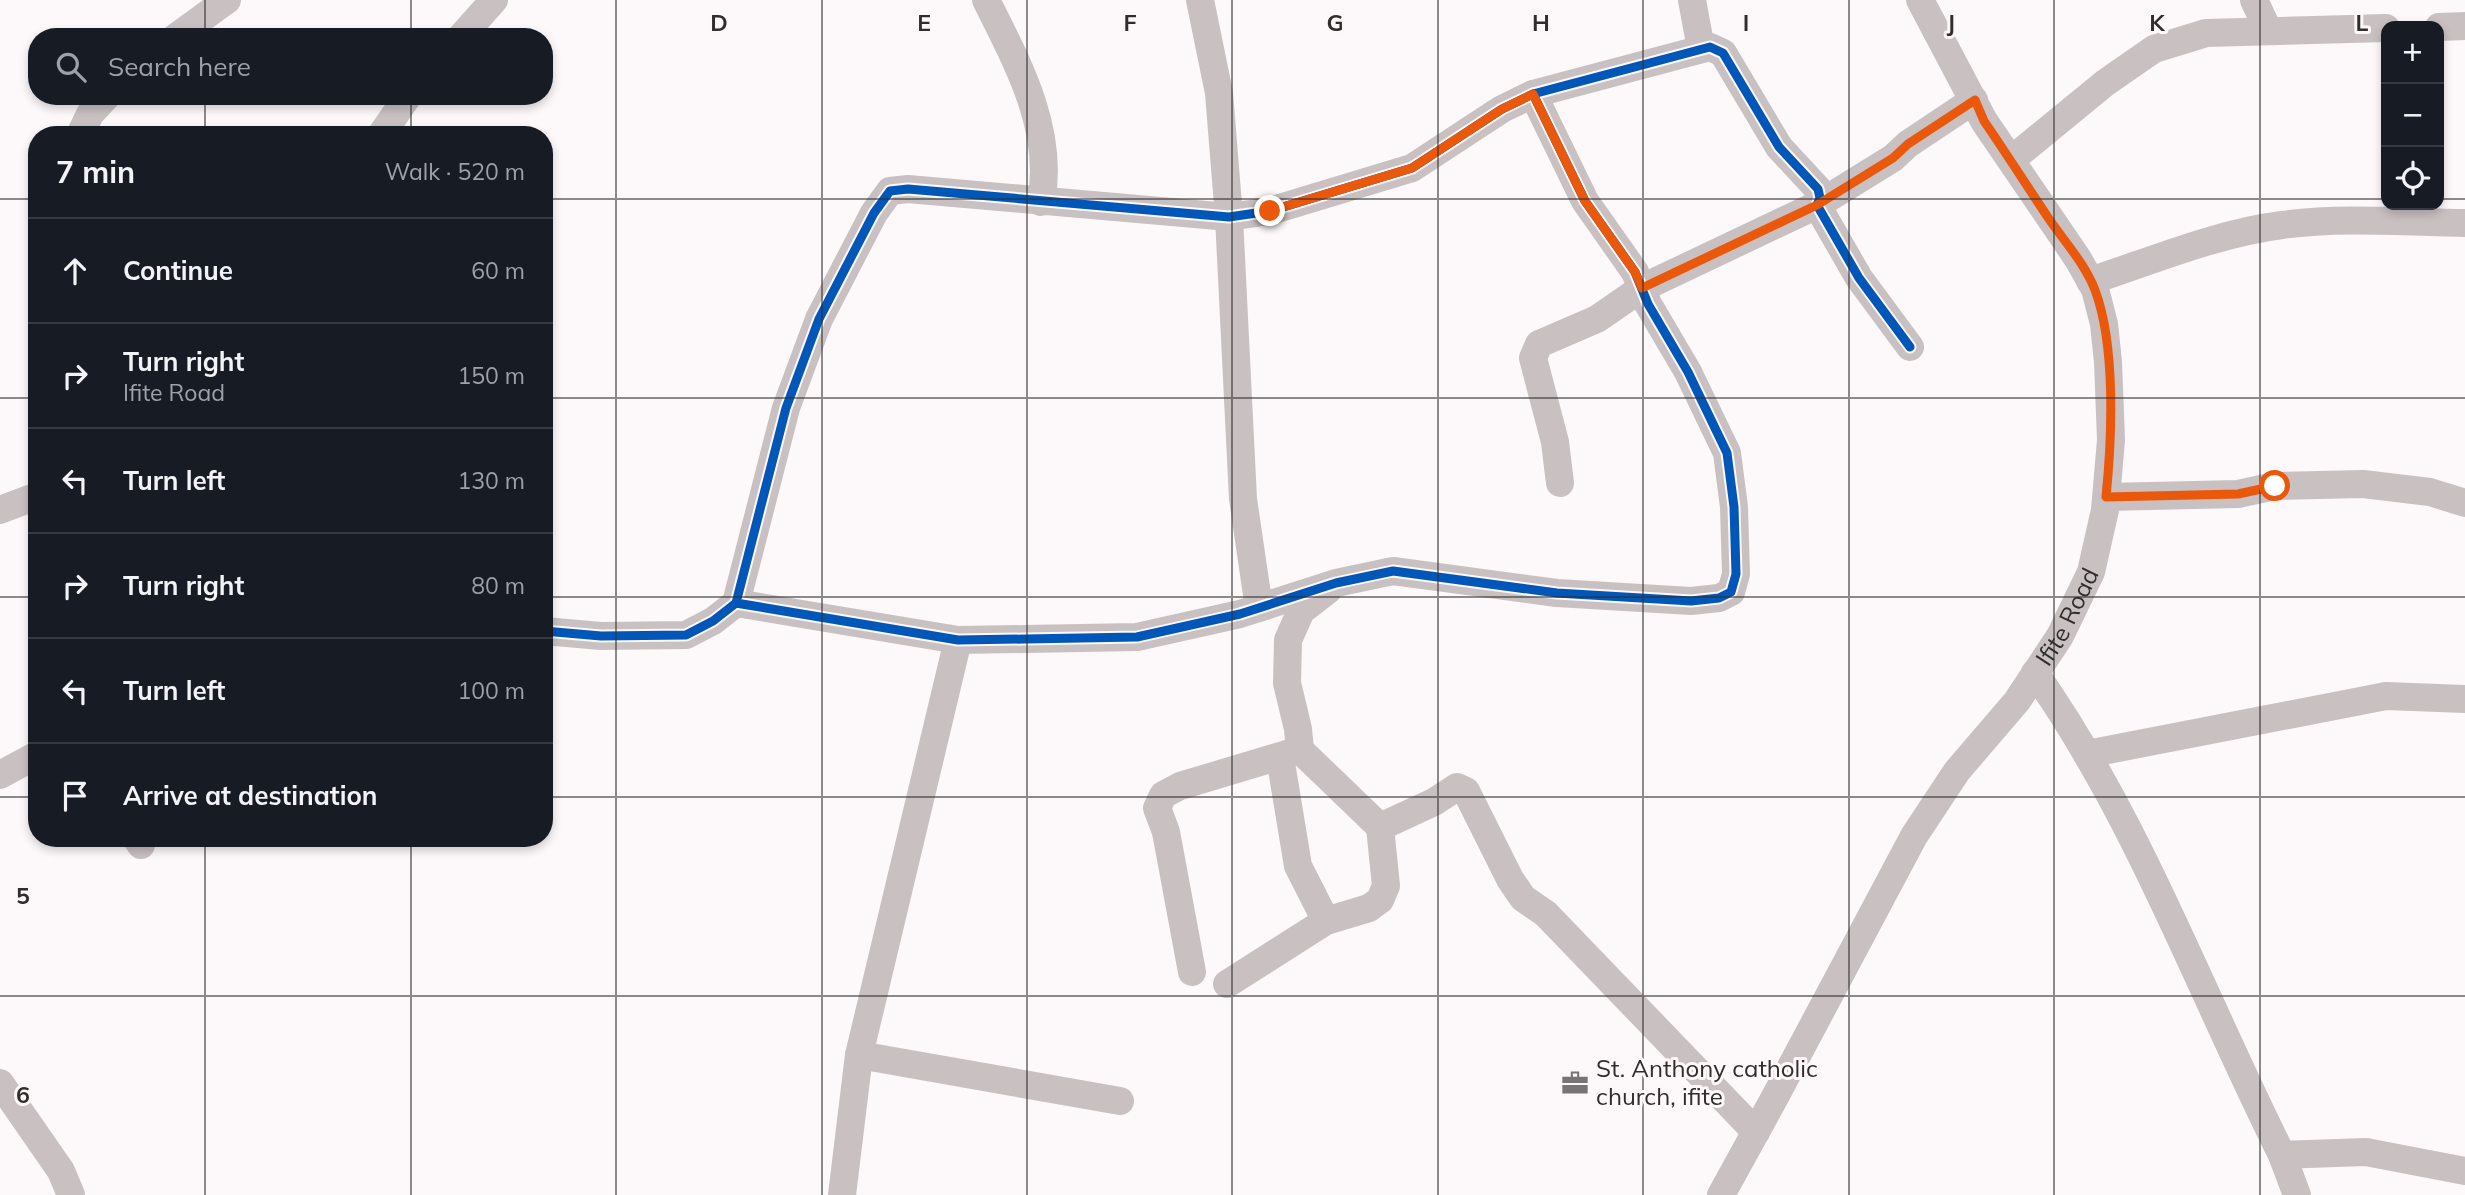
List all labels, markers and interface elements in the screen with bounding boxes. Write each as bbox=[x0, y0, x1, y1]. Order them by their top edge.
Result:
text: D bbox=[710, 8, 728, 37]
text: E bbox=[917, 8, 931, 37]
text: F bbox=[1123, 8, 1137, 37]
text: G bbox=[1326, 8, 1344, 37]
text: H bbox=[1532, 8, 1550, 37]
text: I bbox=[1743, 8, 1749, 37]
text: J bbox=[1947, 8, 1955, 37]
text: K bbox=[2149, 8, 2166, 37]
text: L bbox=[2356, 8, 2369, 37]
map controls bbox=[2381, 21, 2444, 210]
button: + bbox=[2381, 21, 2444, 84]
search box bbox=[28, 28, 553, 105]
icon: search bbox=[52, 48, 90, 86]
text: Search here bbox=[108, 50, 251, 83]
button: − bbox=[2381, 84, 2444, 147]
button: locate bbox=[2381, 147, 2444, 210]
text: 7 min bbox=[56, 153, 135, 191]
text: Walk · 520 m bbox=[385, 157, 525, 186]
route end bbox=[1254, 195, 1285, 226]
icon: ahead bbox=[56, 252, 94, 290]
text: Continue bbox=[123, 254, 233, 287]
text: 60 m bbox=[471, 256, 525, 285]
text: Turn right bbox=[123, 345, 244, 378]
icon: right bbox=[56, 357, 94, 395]
text: 150 m bbox=[457, 361, 525, 390]
text: Ifite Road bbox=[123, 378, 225, 407]
icon: left bbox=[56, 462, 94, 500]
text: Turn left bbox=[123, 464, 225, 497]
text: 130 m bbox=[457, 466, 525, 495]
route start bbox=[2259, 470, 2290, 501]
street label: Ifite Road bbox=[2028, 563, 2105, 671]
icon: right bbox=[56, 567, 94, 605]
text: Turn right bbox=[123, 569, 244, 602]
text: 80 m bbox=[471, 571, 525, 600]
icon: left bbox=[56, 672, 94, 710]
text: Turn left bbox=[123, 674, 225, 707]
text: 100 m bbox=[457, 676, 525, 705]
icon: arrive bbox=[56, 777, 94, 815]
text: Arrive at destination bbox=[123, 779, 378, 812]
text: 5 bbox=[16, 881, 30, 910]
place label: St. Anthony catholic church, ifite bbox=[1596, 1053, 1818, 1111]
office icon: St. Anthony catholic church, ifite bbox=[1560, 1068, 1590, 1098]
text: 6 bbox=[16, 1080, 30, 1109]

